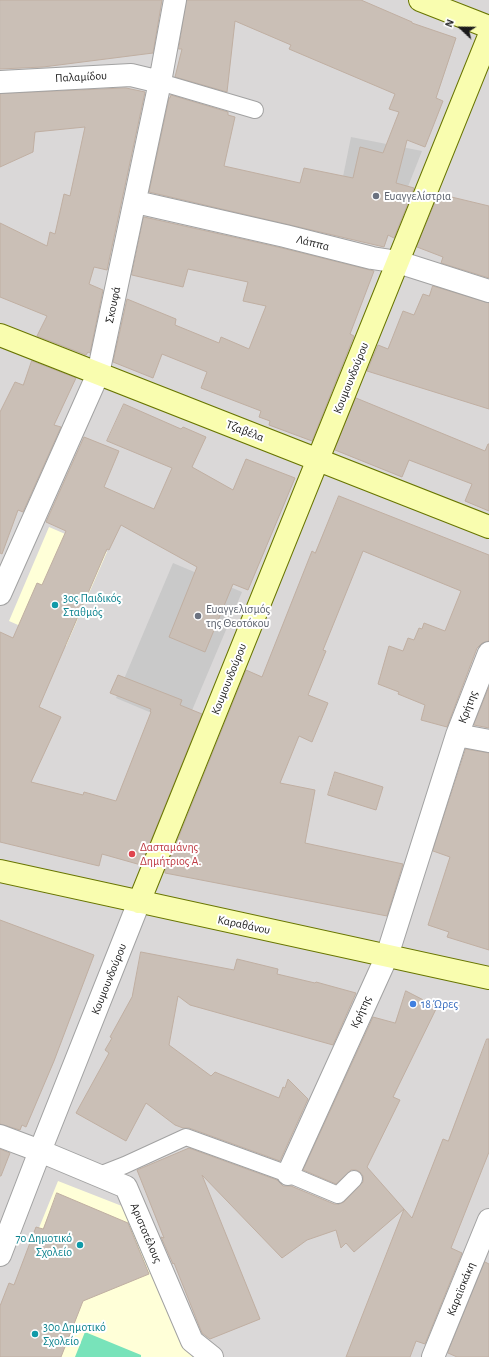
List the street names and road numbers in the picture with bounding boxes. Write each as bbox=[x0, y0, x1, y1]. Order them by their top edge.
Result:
street label: Παλαμίδου bbox=[55, 68, 107, 86]
street label: Λάππα bbox=[295, 232, 331, 254]
street label: Σκουφά bbox=[102, 285, 124, 325]
street label: Κουμουνδούρου bbox=[330, 340, 372, 416]
street label: Τζαβέλα bbox=[224, 417, 266, 445]
street label: Κουμουνδούρου bbox=[208, 641, 250, 717]
street label: Κρήτης bbox=[455, 689, 481, 725]
street label: Καραθάνου bbox=[216, 912, 272, 938]
street label: Κουμουνδούρου bbox=[88, 941, 130, 1017]
street label: Κρήτης bbox=[347, 994, 375, 1030]
street label: Αριστοτέλους bbox=[127, 1201, 165, 1265]
street label: Καραϊσκάκη bbox=[444, 1260, 478, 1318]

